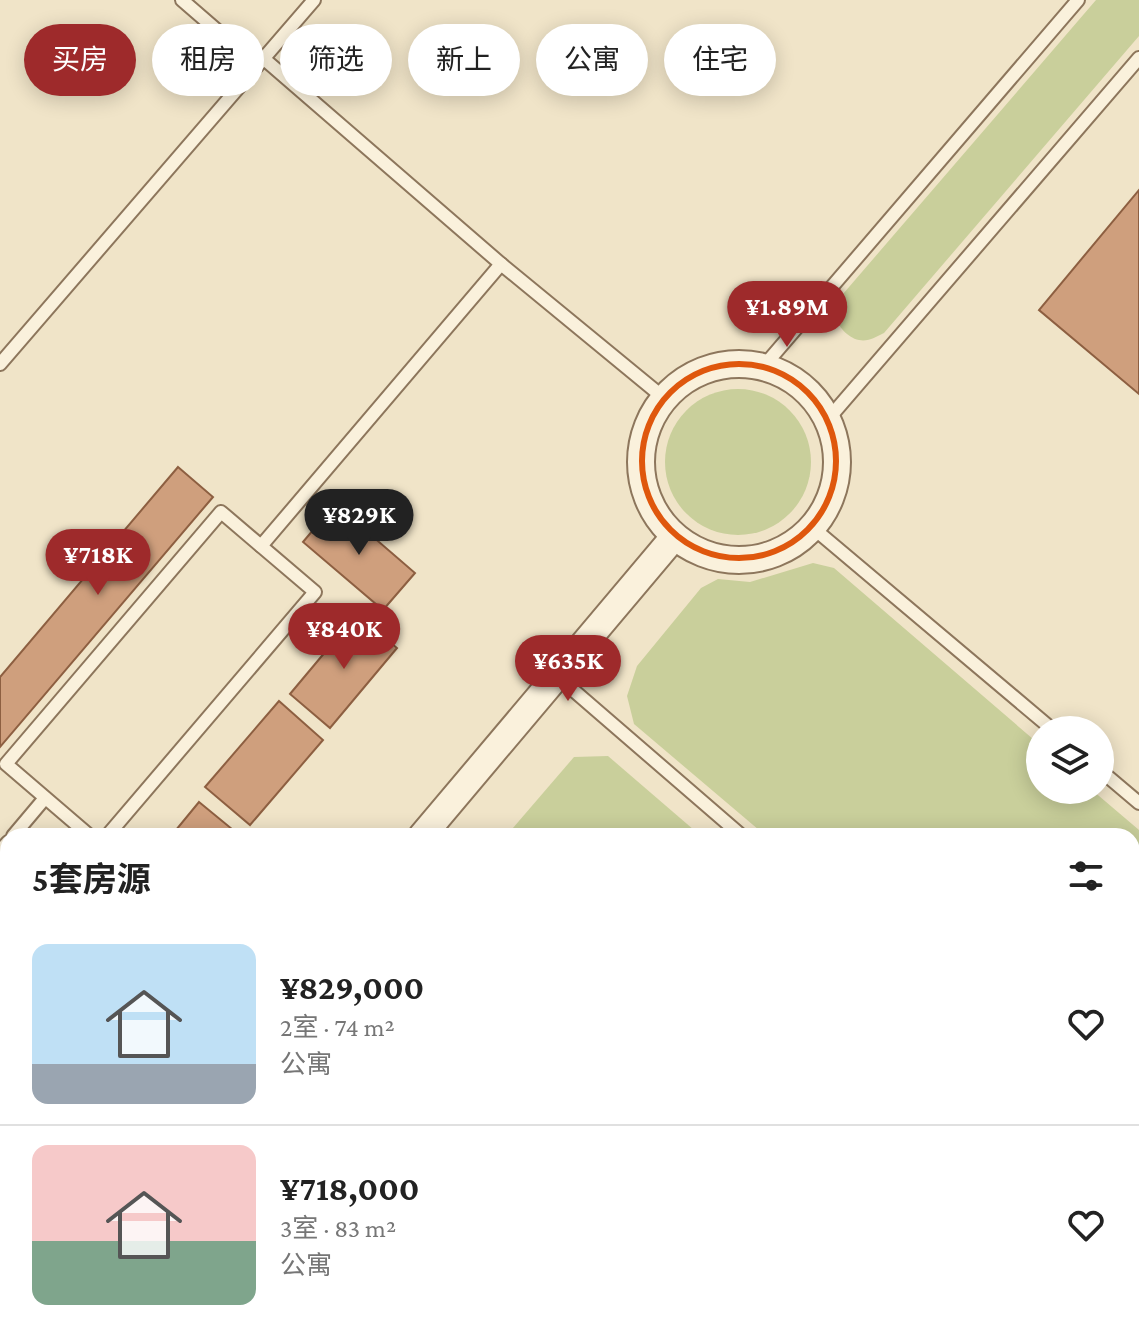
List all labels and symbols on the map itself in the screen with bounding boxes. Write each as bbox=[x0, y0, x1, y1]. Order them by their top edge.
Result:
pin: ¥1.89M bbox=[722, 281, 852, 349]
pin: ¥829K bbox=[303, 489, 415, 557]
pin: ¥718K bbox=[42, 529, 154, 597]
pin: ¥840K bbox=[288, 603, 400, 671]
pin: ¥635K bbox=[512, 635, 624, 703]

